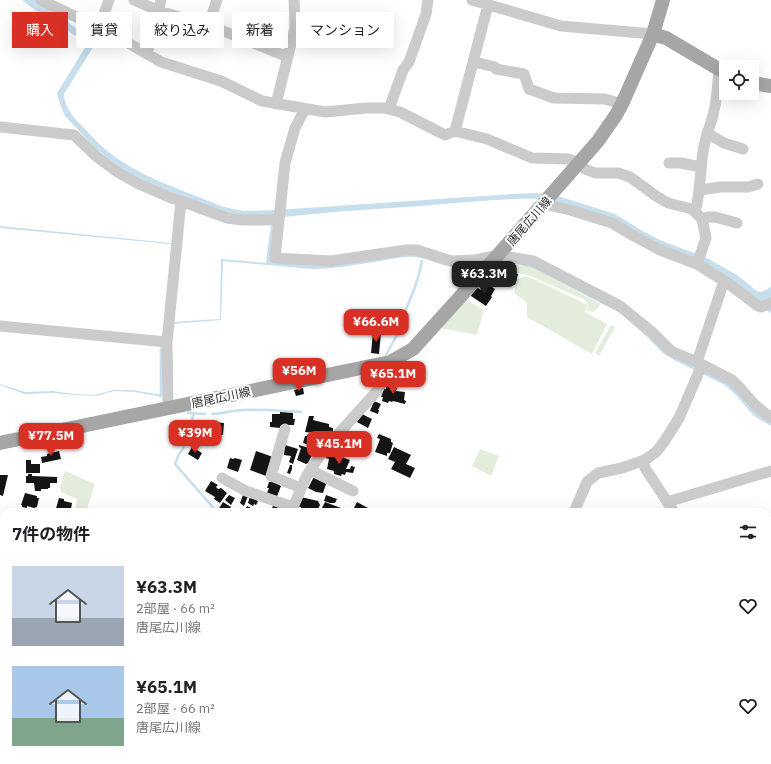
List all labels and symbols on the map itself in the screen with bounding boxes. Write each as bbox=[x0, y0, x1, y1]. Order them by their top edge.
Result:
street label: 唐尾広川線 bbox=[504, 193, 554, 249]
pin: ¥63.3M bbox=[451, 261, 517, 295]
pin: ¥66.6M bbox=[343, 309, 409, 343]
pin: ¥56M bbox=[275, 358, 323, 392]
pin: ¥65.1M bbox=[360, 361, 426, 395]
street label: 唐尾広川線 bbox=[190, 383, 252, 411]
pin: ¥39M bbox=[171, 420, 219, 454]
pin: ¥77.5M bbox=[18, 423, 84, 457]
pin: ¥45.1M bbox=[306, 431, 372, 465]

